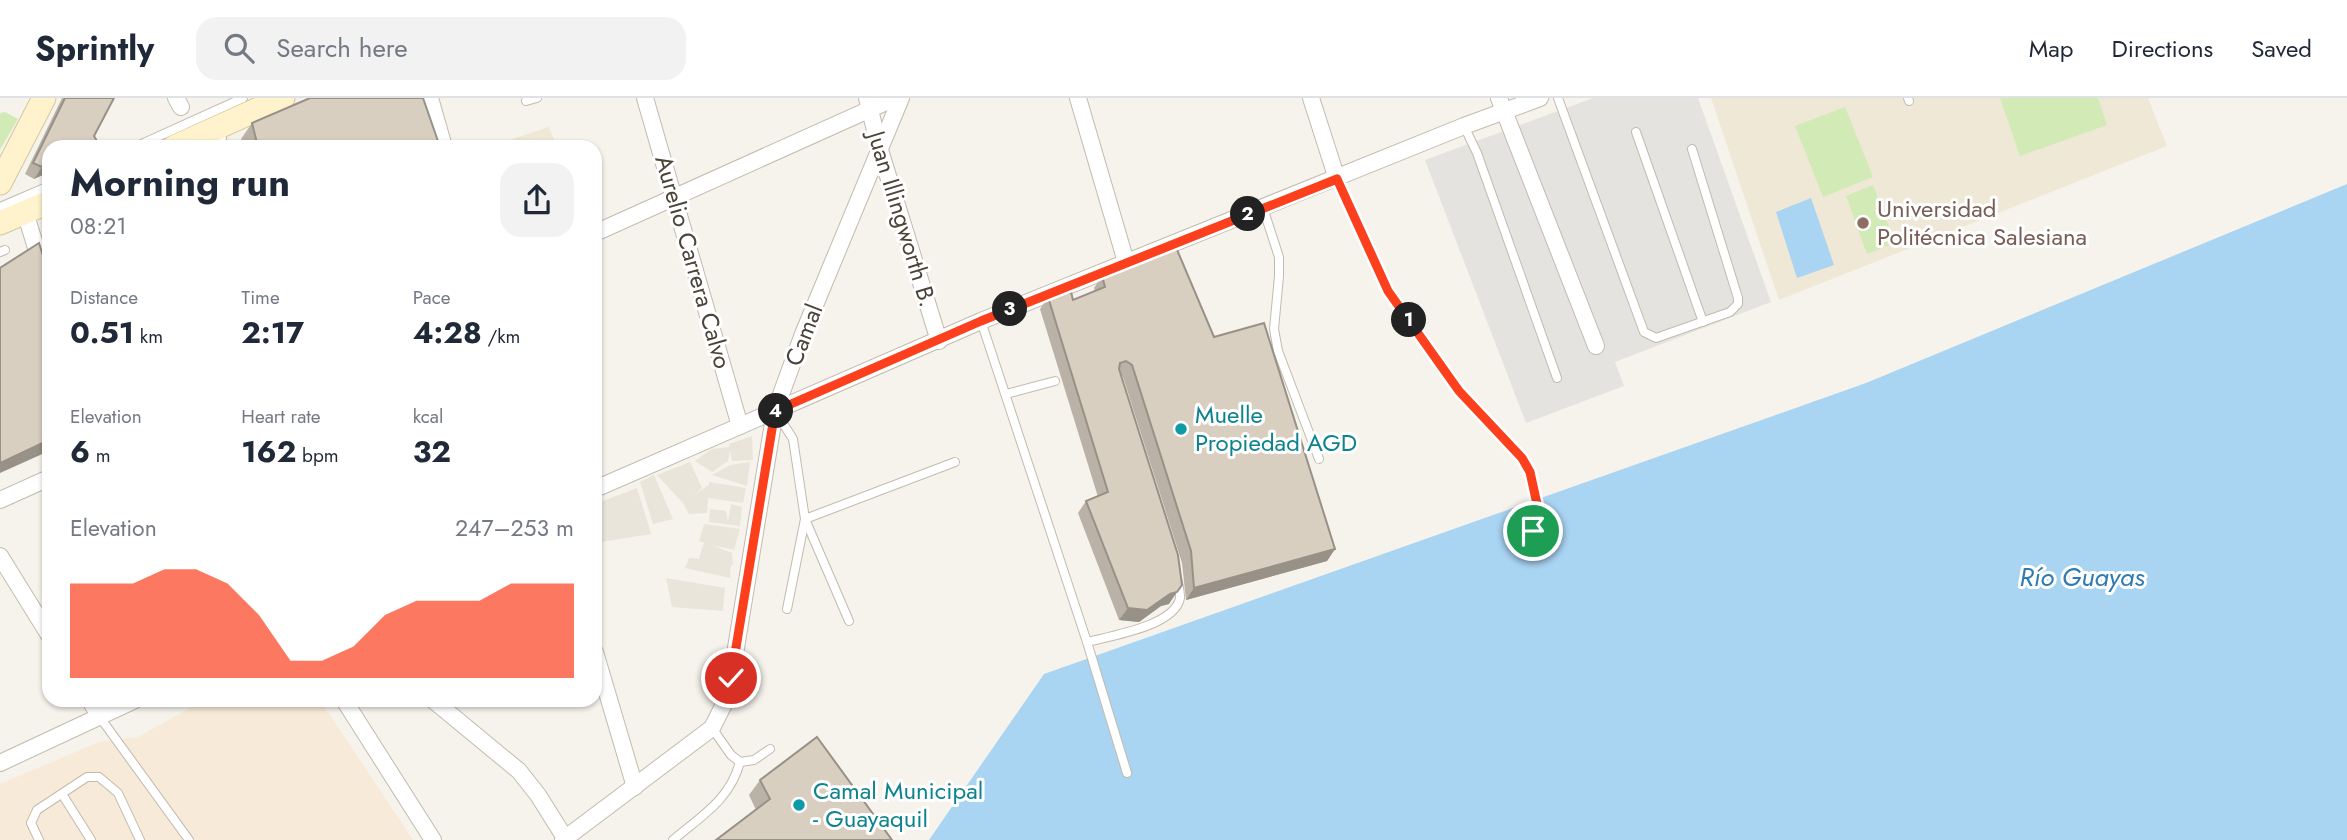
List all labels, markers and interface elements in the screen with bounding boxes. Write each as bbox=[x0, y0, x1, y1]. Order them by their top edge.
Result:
search box bbox=[196, 17, 686, 80]
text: Sprintly bbox=[35, 25, 154, 72]
icon: search bbox=[220, 29, 258, 67]
text: Search here bbox=[276, 29, 408, 67]
text: Map bbox=[2029, 31, 2074, 66]
text: Directions bbox=[2112, 31, 2213, 66]
text: Saved bbox=[2251, 31, 2312, 66]
street label: Juan Illingworth B. bbox=[858, 124, 946, 311]
street label: Aurelio Carrera Calvo bbox=[646, 151, 741, 373]
text: Morning run bbox=[70, 155, 290, 210]
button: share bbox=[500, 163, 574, 237]
place label: Universidad Politécnica Salesiana bbox=[1877, 191, 2087, 254]
pin: 2 bbox=[1230, 197, 1266, 232]
text: 2 bbox=[1241, 200, 1254, 227]
text: 08:21 bbox=[70, 209, 127, 243]
marker: Universidad Politécnica Salesiana bbox=[1855, 215, 1871, 231]
text: Distance bbox=[70, 284, 138, 311]
text: Time bbox=[241, 284, 280, 311]
text: Pace bbox=[413, 284, 451, 311]
pin: 3 bbox=[992, 292, 1028, 326]
text: 3 bbox=[1004, 295, 1015, 322]
street label: Camal bbox=[776, 299, 831, 371]
pin: 1 bbox=[1392, 302, 1426, 338]
text: 1 bbox=[1404, 306, 1413, 333]
text: 0.51 bbox=[70, 311, 134, 354]
text: 2:17 bbox=[241, 311, 304, 354]
text: 4:28 bbox=[413, 311, 482, 354]
text: km bbox=[134, 323, 163, 350]
text: /km bbox=[482, 323, 520, 350]
pin: 4 bbox=[758, 394, 794, 428]
text: 4 bbox=[769, 397, 782, 424]
place label: Muelle Propiedad AGD bbox=[1195, 397, 1357, 460]
text: Elevation bbox=[70, 403, 142, 430]
text: Heart rate bbox=[241, 403, 321, 430]
text: kcal bbox=[413, 403, 443, 430]
marker: Muelle Propiedad AGD bbox=[1173, 421, 1189, 437]
text: 6 bbox=[70, 430, 90, 473]
text: 162 bbox=[241, 430, 296, 473]
text: 32 bbox=[413, 430, 451, 473]
text: m bbox=[90, 442, 111, 469]
text: bpm bbox=[296, 442, 339, 469]
pin bbox=[1503, 501, 1563, 561]
text: Elevation bbox=[70, 511, 157, 545]
text: 247–253 m bbox=[455, 511, 574, 545]
icon: arrive bbox=[1514, 512, 1552, 550]
water label: Río Guayas bbox=[2020, 558, 2145, 596]
pin bbox=[701, 648, 761, 708]
icon: check bbox=[712, 659, 750, 697]
place label: Camal Municipal - Guayaquil bbox=[813, 773, 983, 836]
marker: Camal Municipal - Guayaquil bbox=[791, 797, 807, 813]

